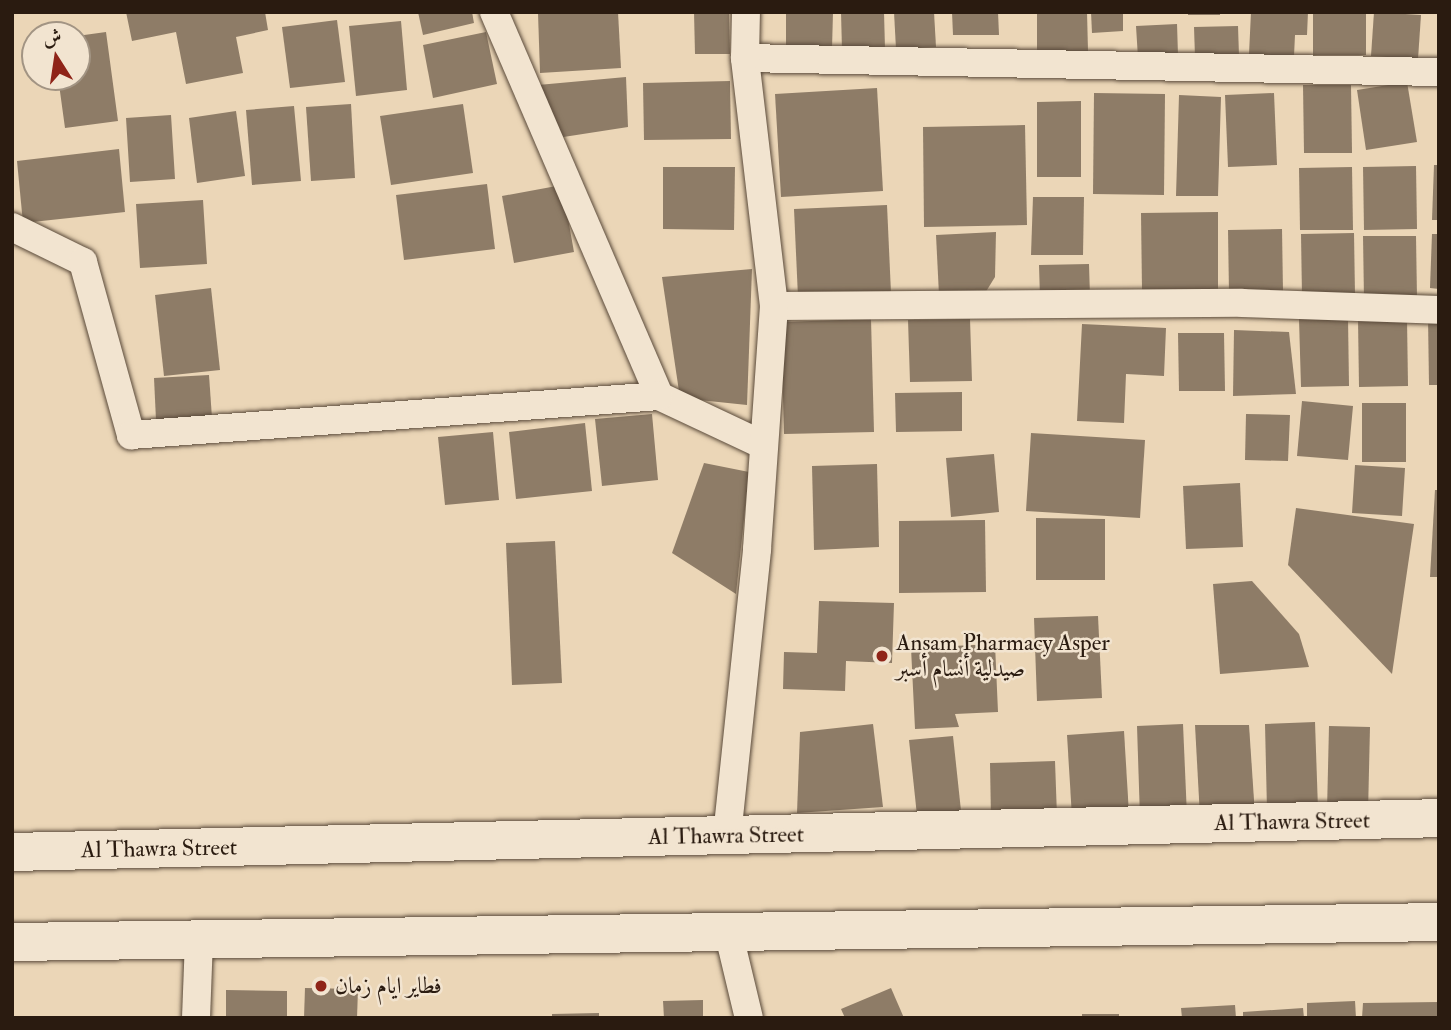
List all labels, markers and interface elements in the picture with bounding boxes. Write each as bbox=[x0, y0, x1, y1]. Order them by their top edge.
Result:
north arrow bbox=[21, 21, 91, 91]
text: ش bbox=[40, 24, 64, 51]
place label: Ansam Pharmacy Asper صيدلية أنسام أسبر bbox=[896, 629, 1110, 683]
marker: Ansam Pharmacy Asper صيدلية أنسام أسبر bbox=[874, 648, 890, 664]
street label: Al Thawra Street bbox=[1214, 807, 1370, 837]
street label: Al Thawra Street bbox=[648, 821, 804, 851]
street label: Al Thawra Street bbox=[81, 834, 237, 864]
place label: فطاير ايام زمان bbox=[335, 972, 442, 1000]
marker: فطاير ايام زمان bbox=[313, 978, 329, 994]

